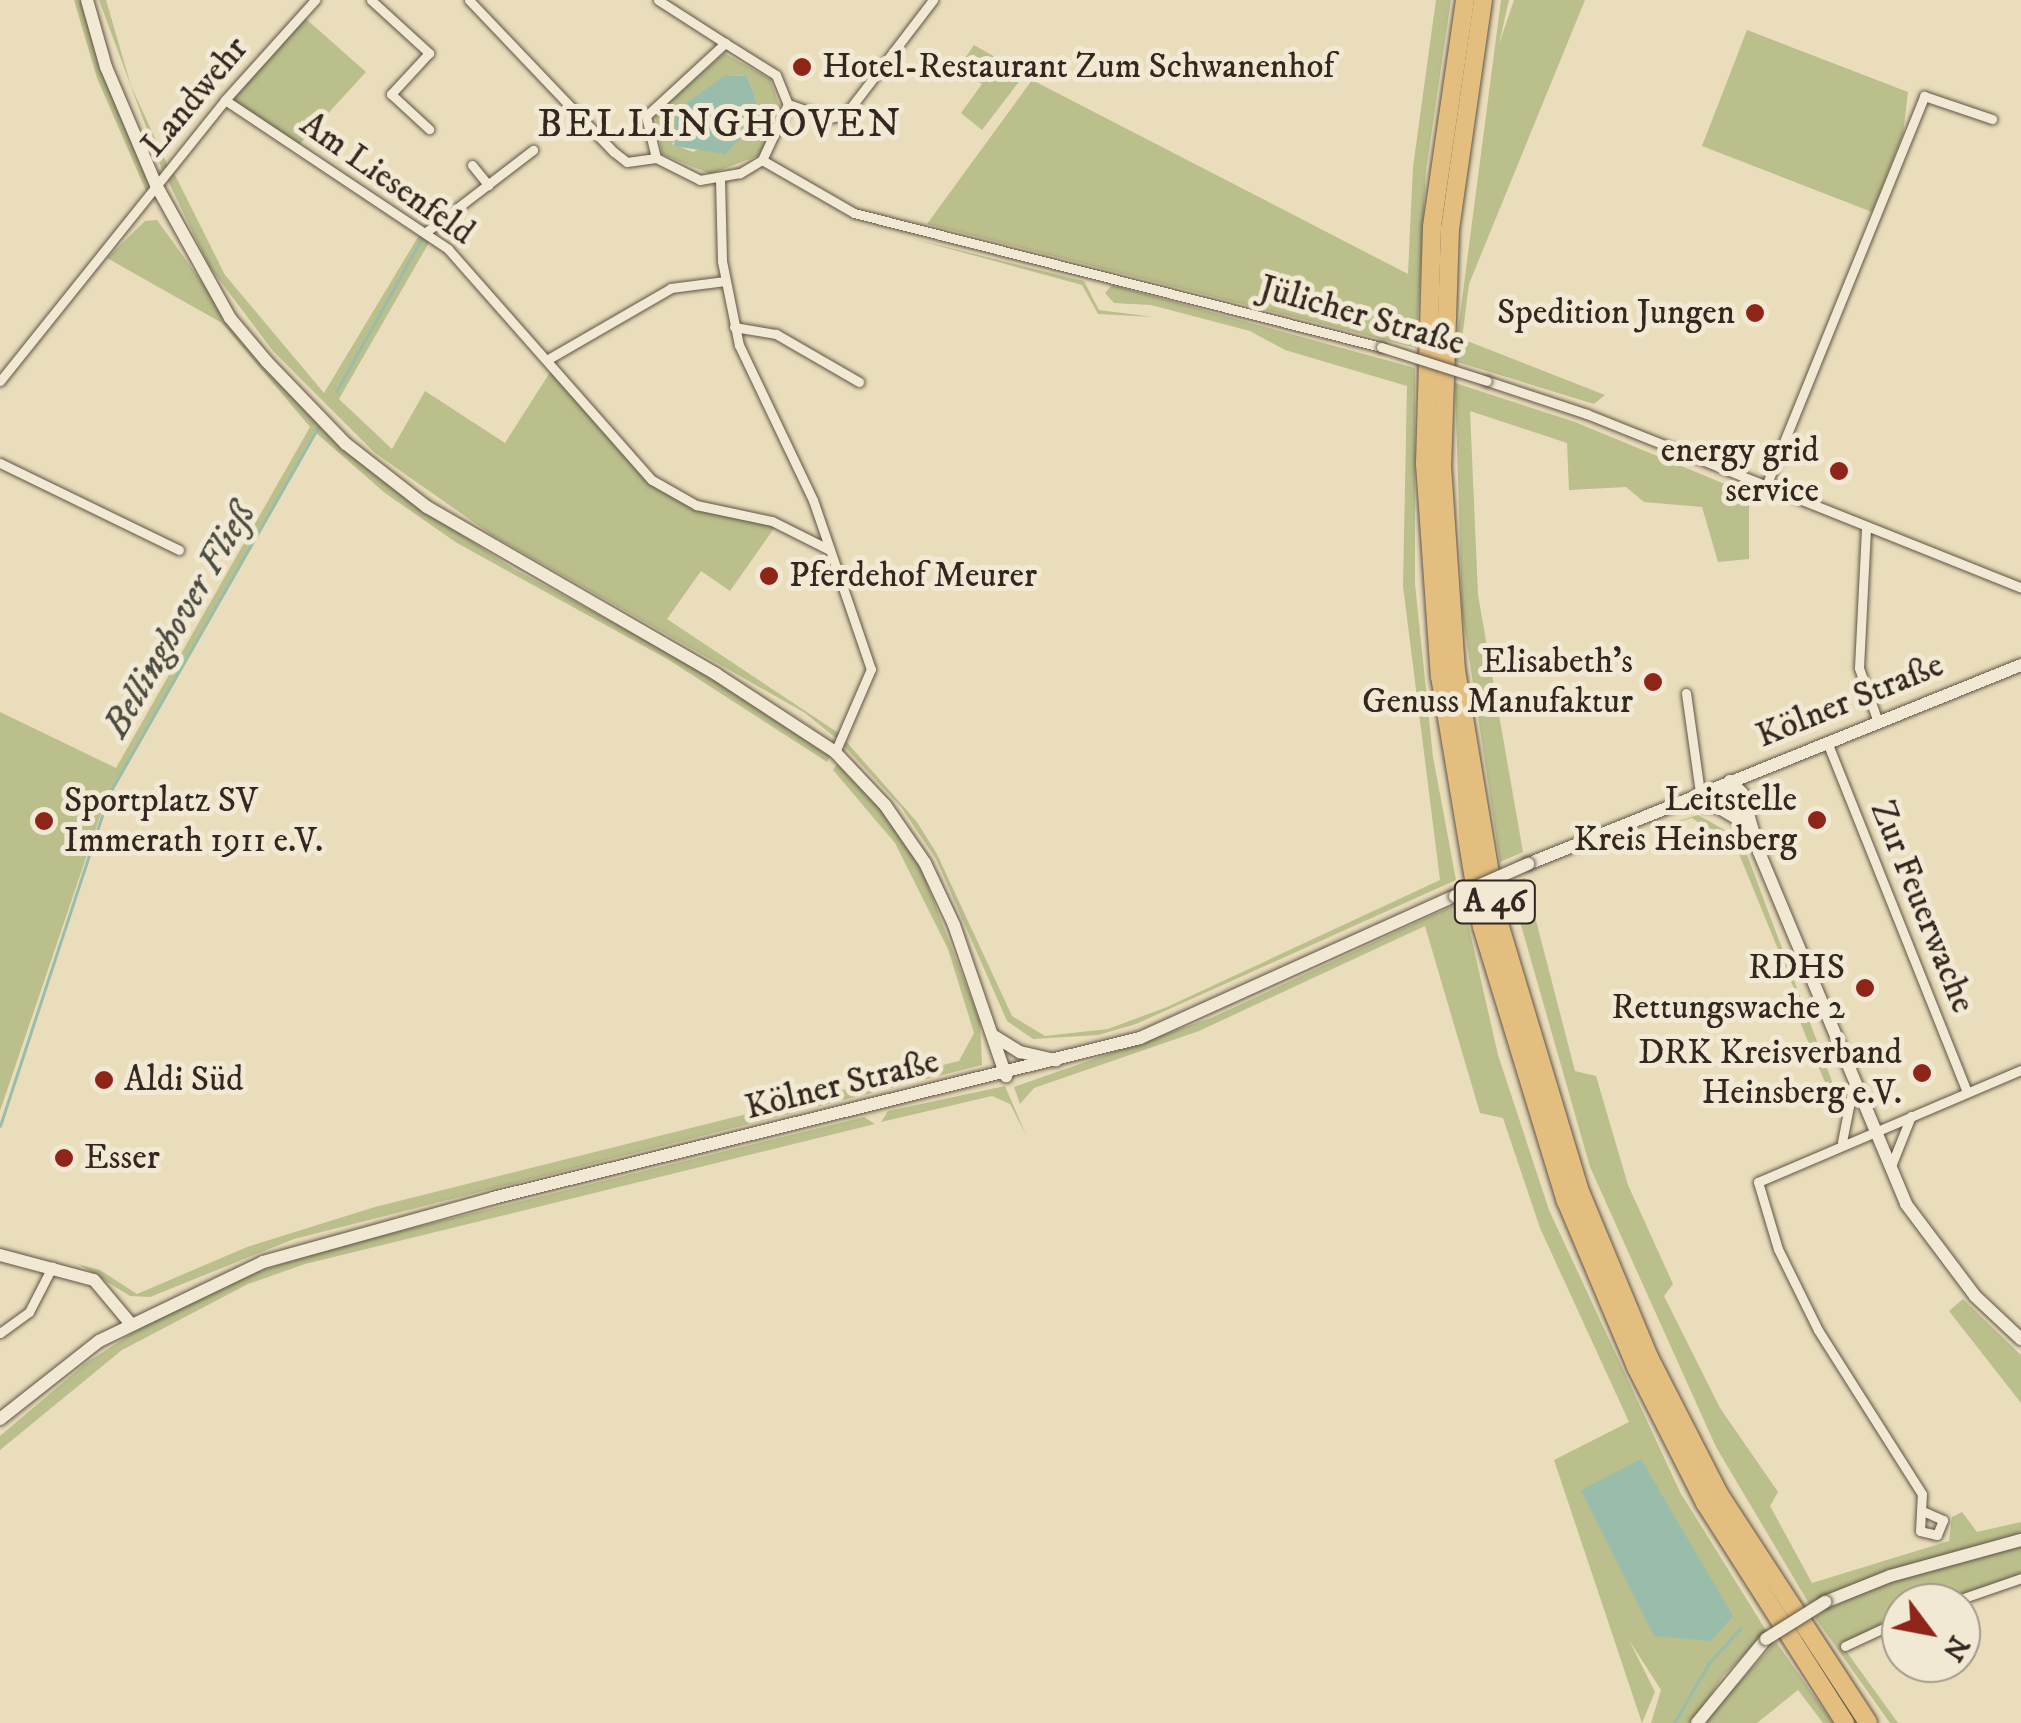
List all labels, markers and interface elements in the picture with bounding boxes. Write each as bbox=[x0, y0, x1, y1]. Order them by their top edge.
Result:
street label: Landwehr bbox=[133, 28, 257, 166]
place label: Hotel-Restaurant Zum Schwanenhof bbox=[822, 46, 1334, 88]
marker: Hotel-Restaurant Zum Schwanenhof bbox=[791, 56, 813, 78]
district label: BELLINGHOVEN bbox=[537, 101, 903, 149]
street label: Am Liesenfeld bbox=[292, 104, 482, 254]
street label: Jülicher Straße bbox=[1255, 267, 1469, 365]
place label: Spedition Jungen bbox=[1497, 292, 1735, 334]
marker: Spedition Jungen bbox=[1744, 302, 1766, 324]
place label: energy grid service bbox=[1661, 430, 1819, 512]
marker: energy grid service bbox=[1828, 460, 1850, 482]
water label: Bellinghover Fließ bbox=[94, 494, 266, 746]
place label: Pferdehof Meurer bbox=[789, 555, 1037, 597]
marker: Pferdehof Meurer bbox=[758, 565, 780, 587]
place label: Elisabeth’s Genuss Manufaktur bbox=[1362, 641, 1633, 723]
street label: Kölner Straße bbox=[1750, 644, 1950, 758]
marker: Elisabeth’s Genuss Manufaktur bbox=[1642, 671, 1664, 693]
place label: Leitstelle Kreis Heinsberg bbox=[1573, 779, 1797, 861]
place label: Sportplatz SV Immerath 1911 e.V. bbox=[64, 780, 323, 862]
street label: Zur Feuerwache bbox=[1860, 795, 1984, 1019]
marker: Leitstelle Kreis Heinsberg bbox=[1806, 809, 1828, 831]
marker: Sportplatz SV Immerath 1911 e.V. bbox=[33, 810, 55, 832]
road number: A 46 bbox=[1452, 875, 1538, 929]
place label: RDHS Rettungswache 2 bbox=[1611, 947, 1845, 1029]
marker: RDHS Rettungswache 2 bbox=[1854, 977, 1876, 999]
place label: DRK Kreisverband Heinsberg e.V. bbox=[1638, 1032, 1902, 1114]
street label: Kölner Straße bbox=[741, 1041, 943, 1129]
place label: Aldi Süd bbox=[124, 1059, 244, 1101]
marker: DRK Kreisverband Heinsberg e.V. bbox=[1911, 1062, 1933, 1084]
marker: Aldi Süd bbox=[93, 1069, 115, 1091]
place label: Esser bbox=[84, 1137, 160, 1179]
marker: Esser bbox=[53, 1147, 75, 1169]
north arrow bbox=[1881, 1583, 1981, 1683]
text: N bbox=[1934, 1629, 1976, 1667]

